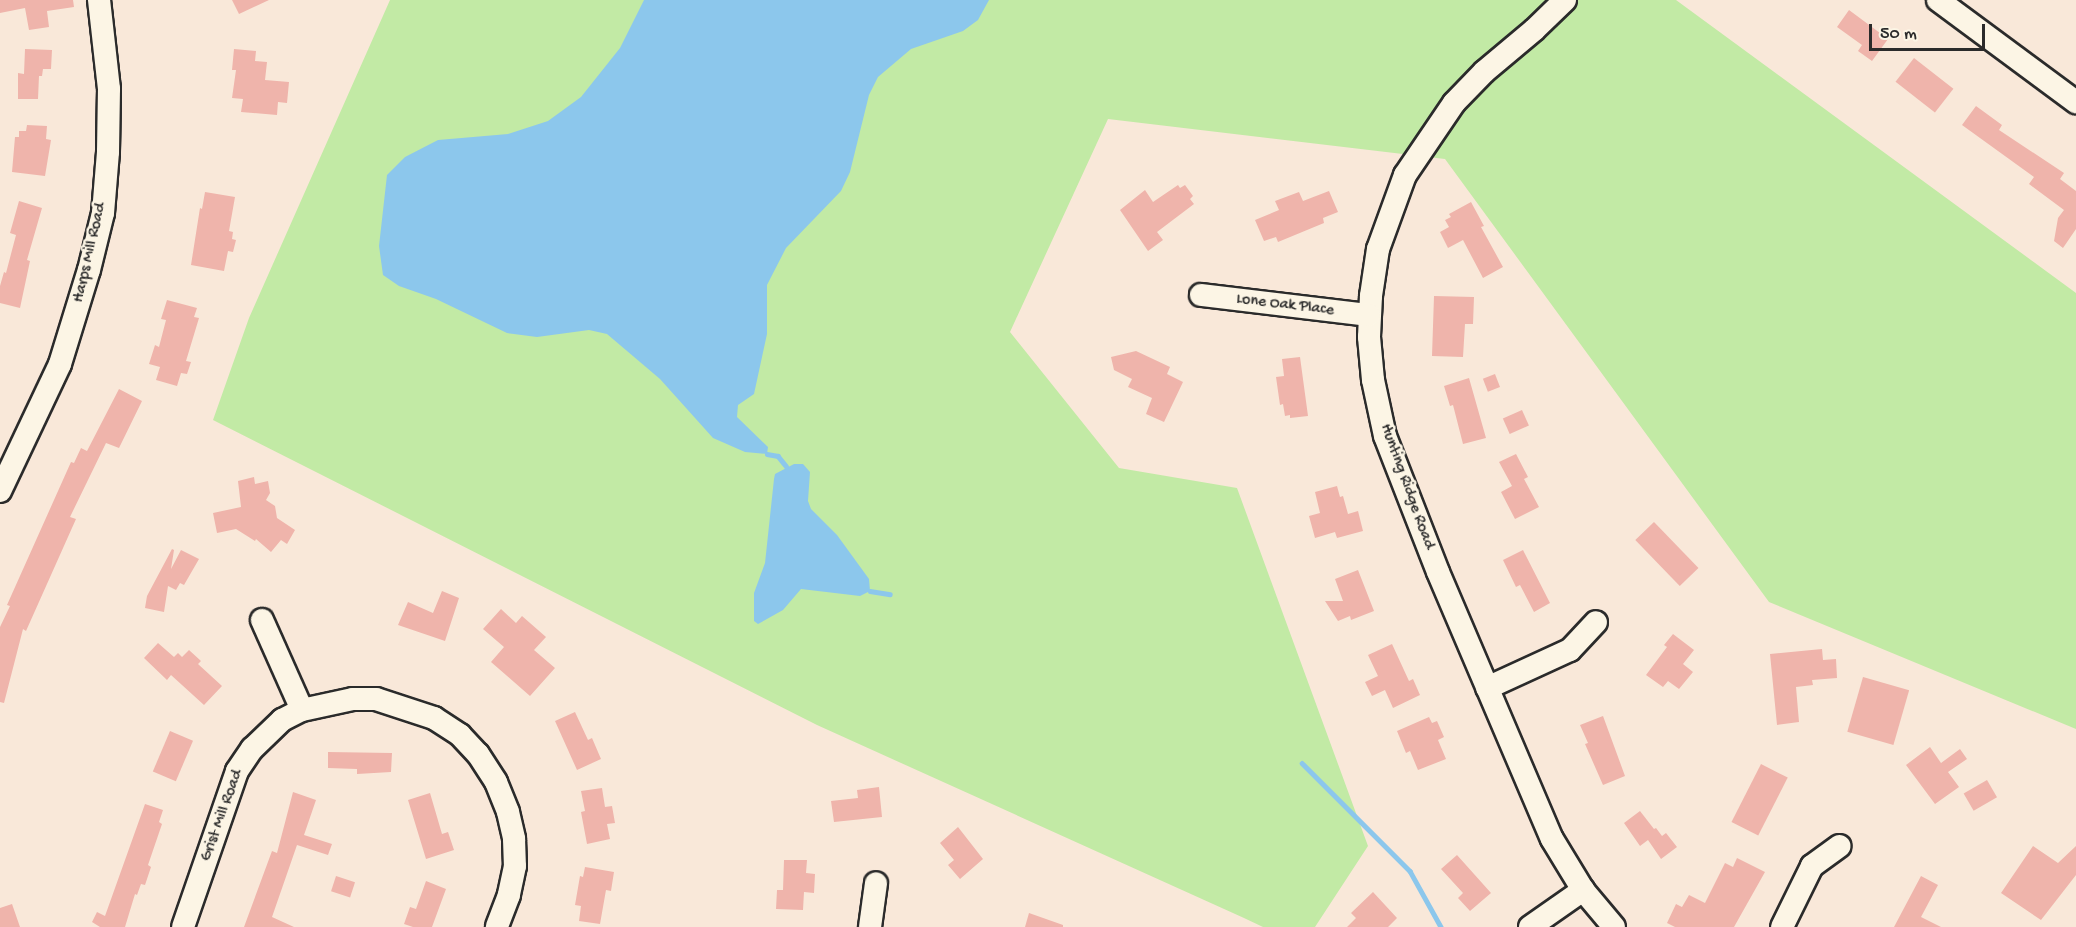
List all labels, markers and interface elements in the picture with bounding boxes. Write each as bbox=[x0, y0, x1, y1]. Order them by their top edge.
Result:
scale bar bbox=[1872, 12, 1988, 50]
text: 50 m bbox=[1880, 24, 1917, 45]
street label: Harps Mill Road bbox=[70, 201, 112, 305]
street label: Lone Oak Place bbox=[1235, 290, 1335, 322]
street label: Hunting Ridge Road bbox=[1374, 422, 1438, 552]
street label: Grist Mill Road bbox=[198, 768, 248, 864]

